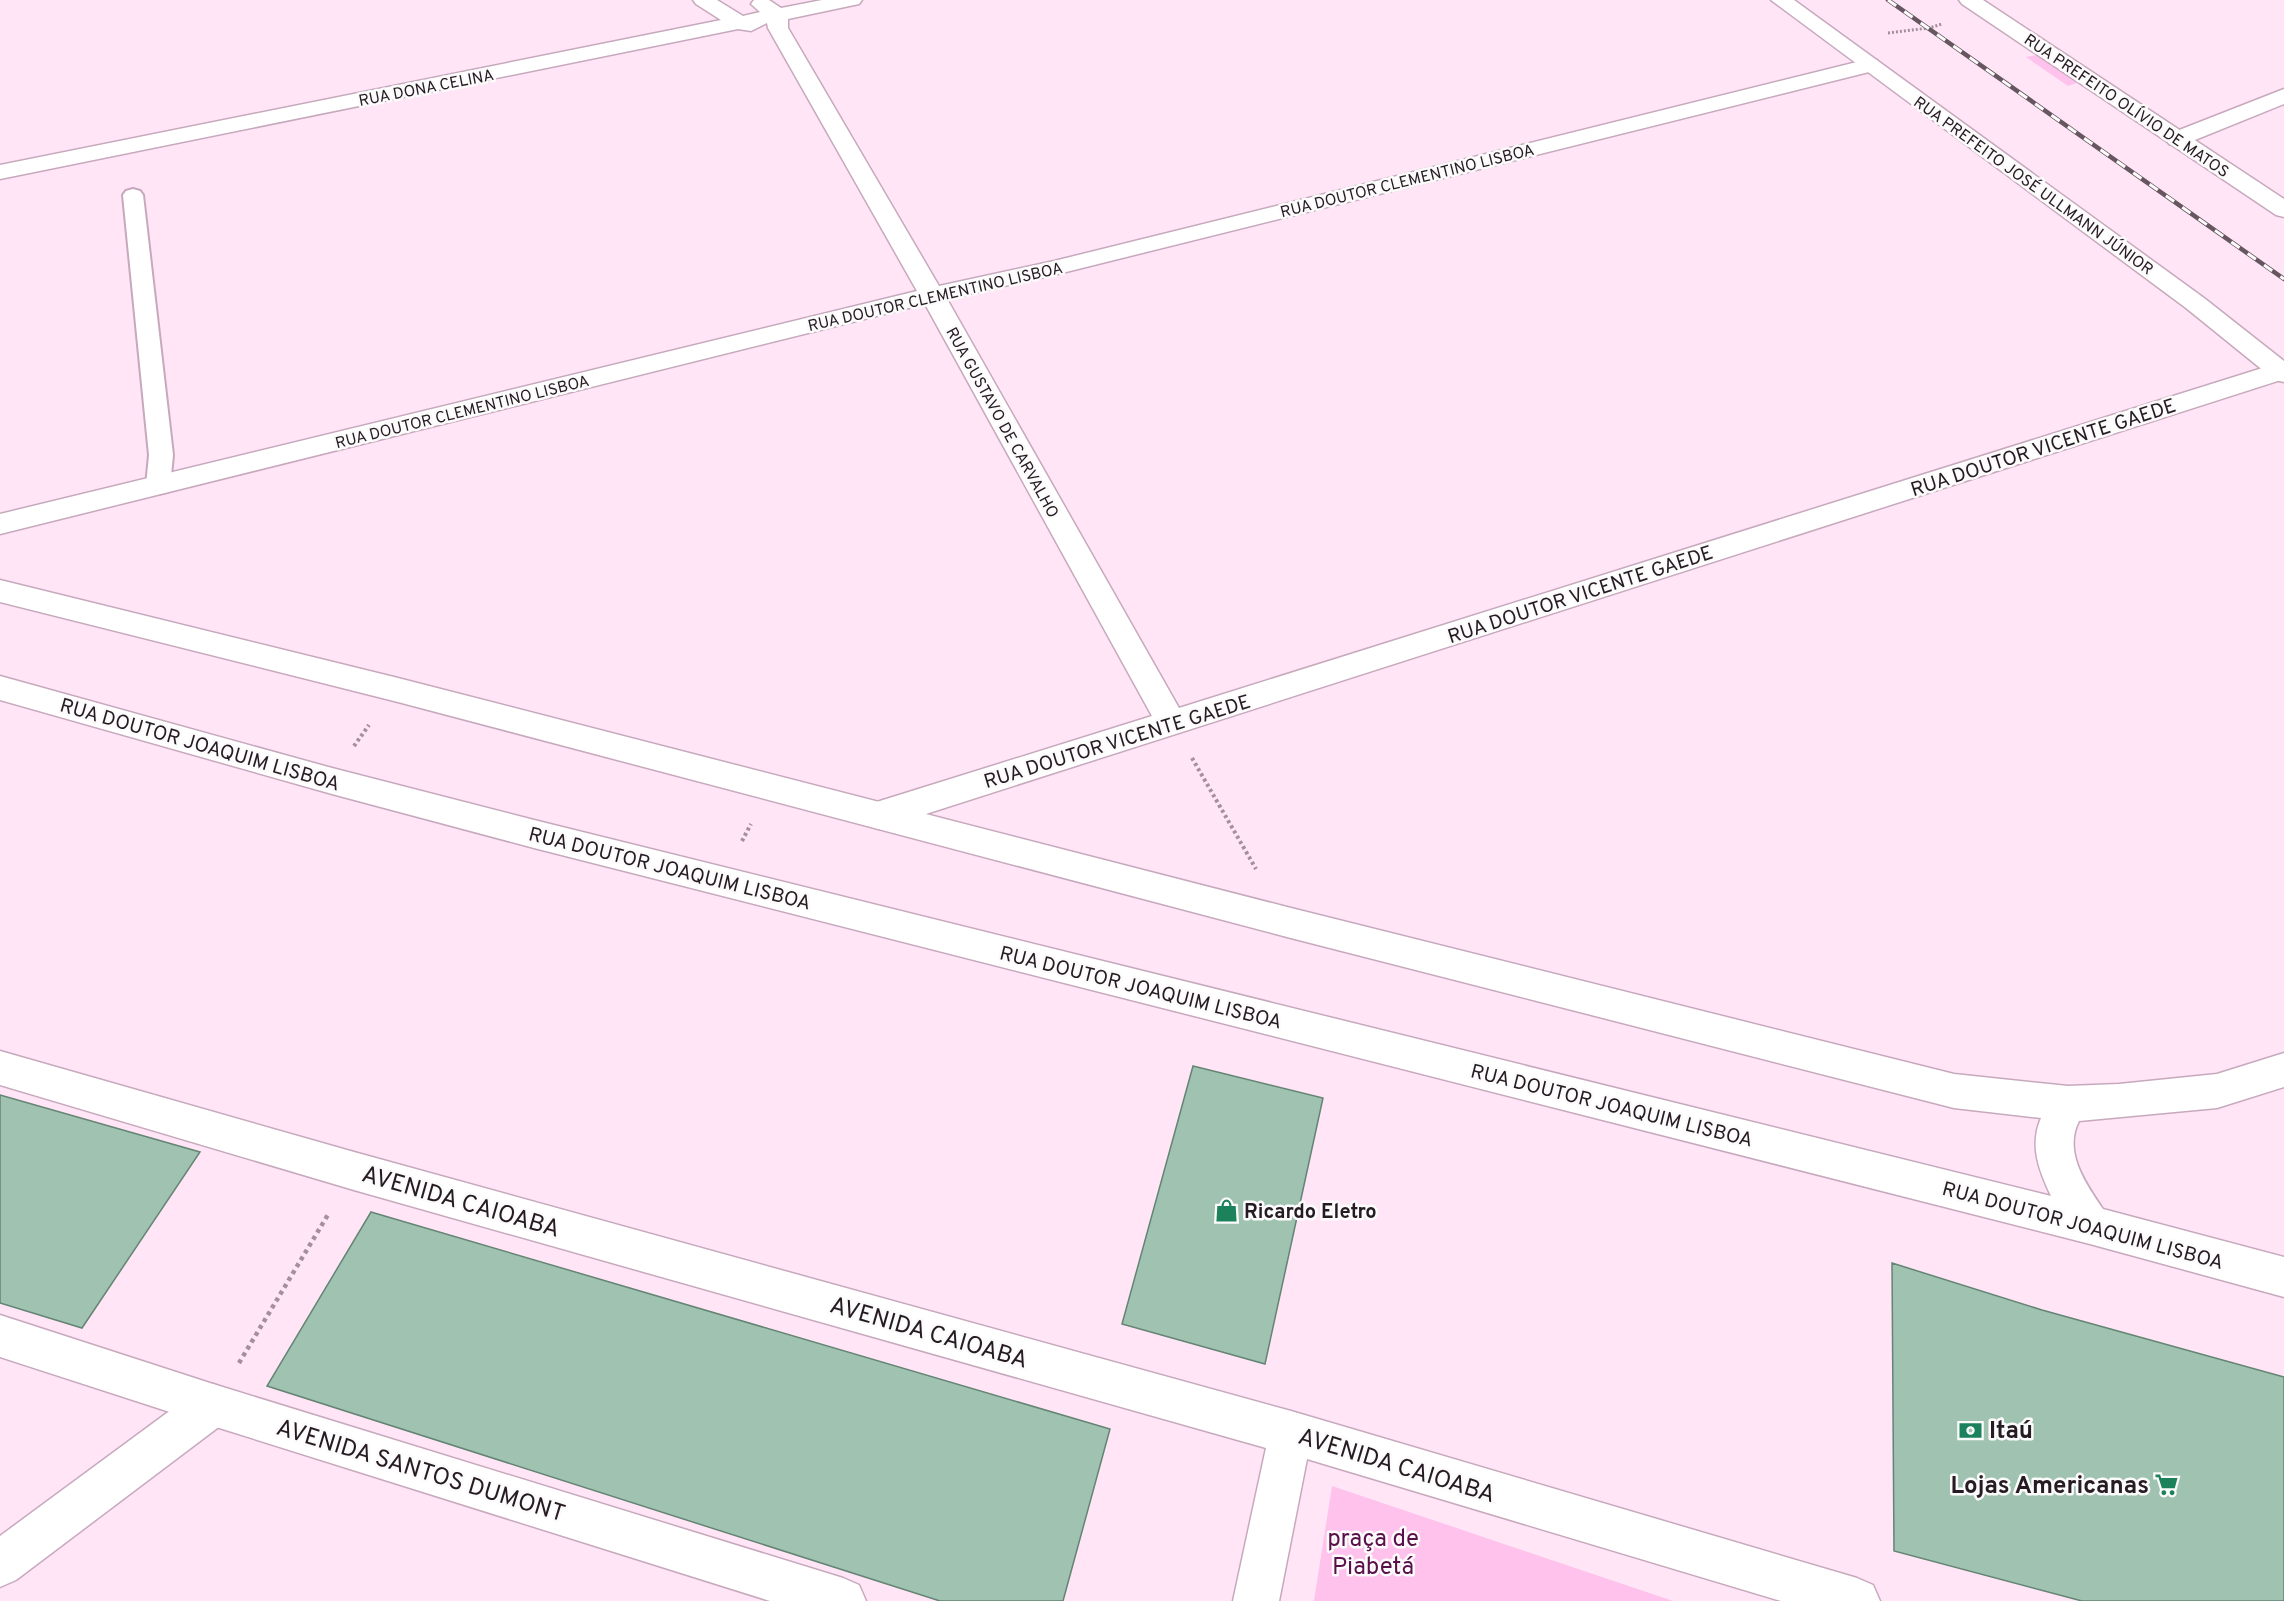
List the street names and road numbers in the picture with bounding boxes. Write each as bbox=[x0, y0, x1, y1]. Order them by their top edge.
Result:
street label: RUA PREFEITO OLÍVIO DE MATOS bbox=[2020, 29, 2233, 183]
street label: RUA DONA CELINA bbox=[357, 66, 496, 112]
street label: RUA PREFEITO JOSÉ ULLMANN JÚNIOR bbox=[1909, 91, 2158, 280]
street label: RUA DOUTOR CLEMENTINO LISBOA bbox=[1278, 141, 1537, 223]
street label: RUA DOUTOR CLEMENTINO LISBOA bbox=[806, 259, 1065, 337]
street label: RUA GUSTAVO DE CARVALHO bbox=[940, 324, 1062, 522]
street label: RUA DOUTOR CLEMENTINO LISBOA bbox=[333, 372, 592, 454]
street label: RUA DOUTOR VICENTE GAEDE bbox=[1908, 394, 2180, 504]
street label: RUA DOUTOR VICENTE GAEDE bbox=[1445, 541, 1717, 651]
street label: RUA DOUTOR VICENTE GAEDE bbox=[981, 690, 1254, 796]
street label: RUA DOUTOR JOAQUIM LISBOA bbox=[56, 693, 342, 798]
street label: RUA DOUTOR JOAQUIM LISBOA bbox=[526, 822, 813, 918]
street label: RUA DOUTOR JOAQUIM LISBOA bbox=[997, 941, 1284, 1037]
street label: RUA DOUTOR JOAQUIM LISBOA bbox=[1468, 1059, 1755, 1155]
street label: AVENIDA CAIOABA bbox=[358, 1160, 563, 1246]
street label: RUA DOUTOR JOAQUIM LISBOA bbox=[1939, 1177, 2226, 1277]
street label: AVENIDA CAIOABA bbox=[826, 1291, 1031, 1377]
street label: AVENIDA SANTOS DUMONT bbox=[272, 1414, 569, 1530]
street label: AVENIDA CAIOABA bbox=[1294, 1423, 1499, 1511]

